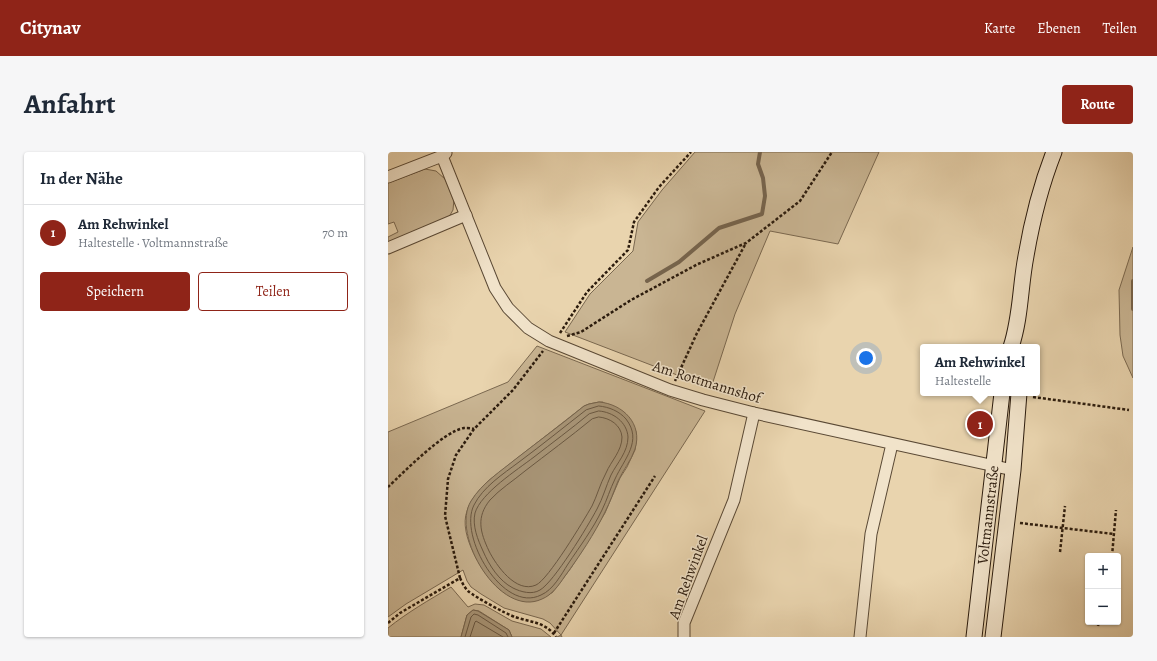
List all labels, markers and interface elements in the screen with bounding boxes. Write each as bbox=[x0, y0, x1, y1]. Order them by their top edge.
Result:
text: Citynav bbox=[20, 15, 81, 41]
text: Karte bbox=[984, 19, 1015, 38]
text: Ebenen bbox=[1037, 19, 1081, 38]
text: Teilen bbox=[1103, 19, 1137, 38]
text: Anfahrt bbox=[24, 85, 116, 123]
button: Route bbox=[1062, 85, 1133, 124]
text: In der Nähe bbox=[40, 167, 123, 190]
text: Am Rehwinkel bbox=[78, 214, 168, 234]
text: 1 bbox=[51, 224, 55, 241]
text: 70 m bbox=[322, 224, 348, 241]
text: Haltestelle · Voltmannstraße bbox=[78, 234, 228, 251]
button: Speichern bbox=[40, 272, 190, 311]
button: Teilen bbox=[198, 272, 348, 311]
popup bbox=[920, 344, 1040, 396]
your location bbox=[856, 348, 876, 368]
text: Am Rehwinkel bbox=[935, 352, 1025, 372]
street label: Am Rottmannshof bbox=[649, 356, 766, 409]
text: Haltestelle bbox=[935, 372, 991, 389]
pin: 1 bbox=[967, 409, 993, 439]
street label: Voltmannstraße bbox=[972, 464, 1004, 566]
street label: Am Rehwinkel bbox=[663, 532, 712, 623]
map controls bbox=[1085, 553, 1121, 625]
button: + bbox=[1085, 553, 1121, 589]
button: − bbox=[1085, 589, 1121, 625]

